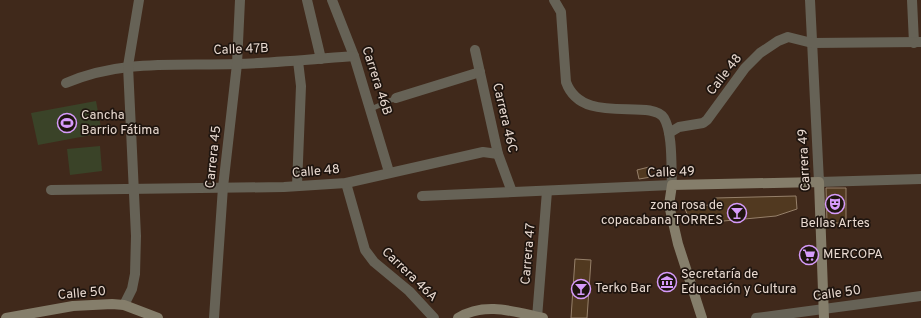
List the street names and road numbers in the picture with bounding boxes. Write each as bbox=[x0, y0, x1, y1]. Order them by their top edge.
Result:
street label: Calle 47B bbox=[213, 41, 269, 59]
street label: Carrera 46B bbox=[357, 45, 395, 117]
street label: Calle 48 bbox=[704, 51, 746, 99]
street label: Carrera 46C bbox=[488, 82, 520, 154]
street label: Carrera 45 bbox=[203, 125, 225, 189]
street label: Carrera 49 bbox=[795, 128, 815, 192]
street label: Calle 48 bbox=[291, 162, 341, 182]
street label: Calle 49 bbox=[647, 164, 695, 182]
street label: Carrera 47 bbox=[518, 222, 540, 285]
street label: Carrera 46A bbox=[378, 244, 440, 306]
street label: Calle 50 bbox=[812, 283, 862, 305]
street label: Calle 50 bbox=[57, 284, 107, 304]

